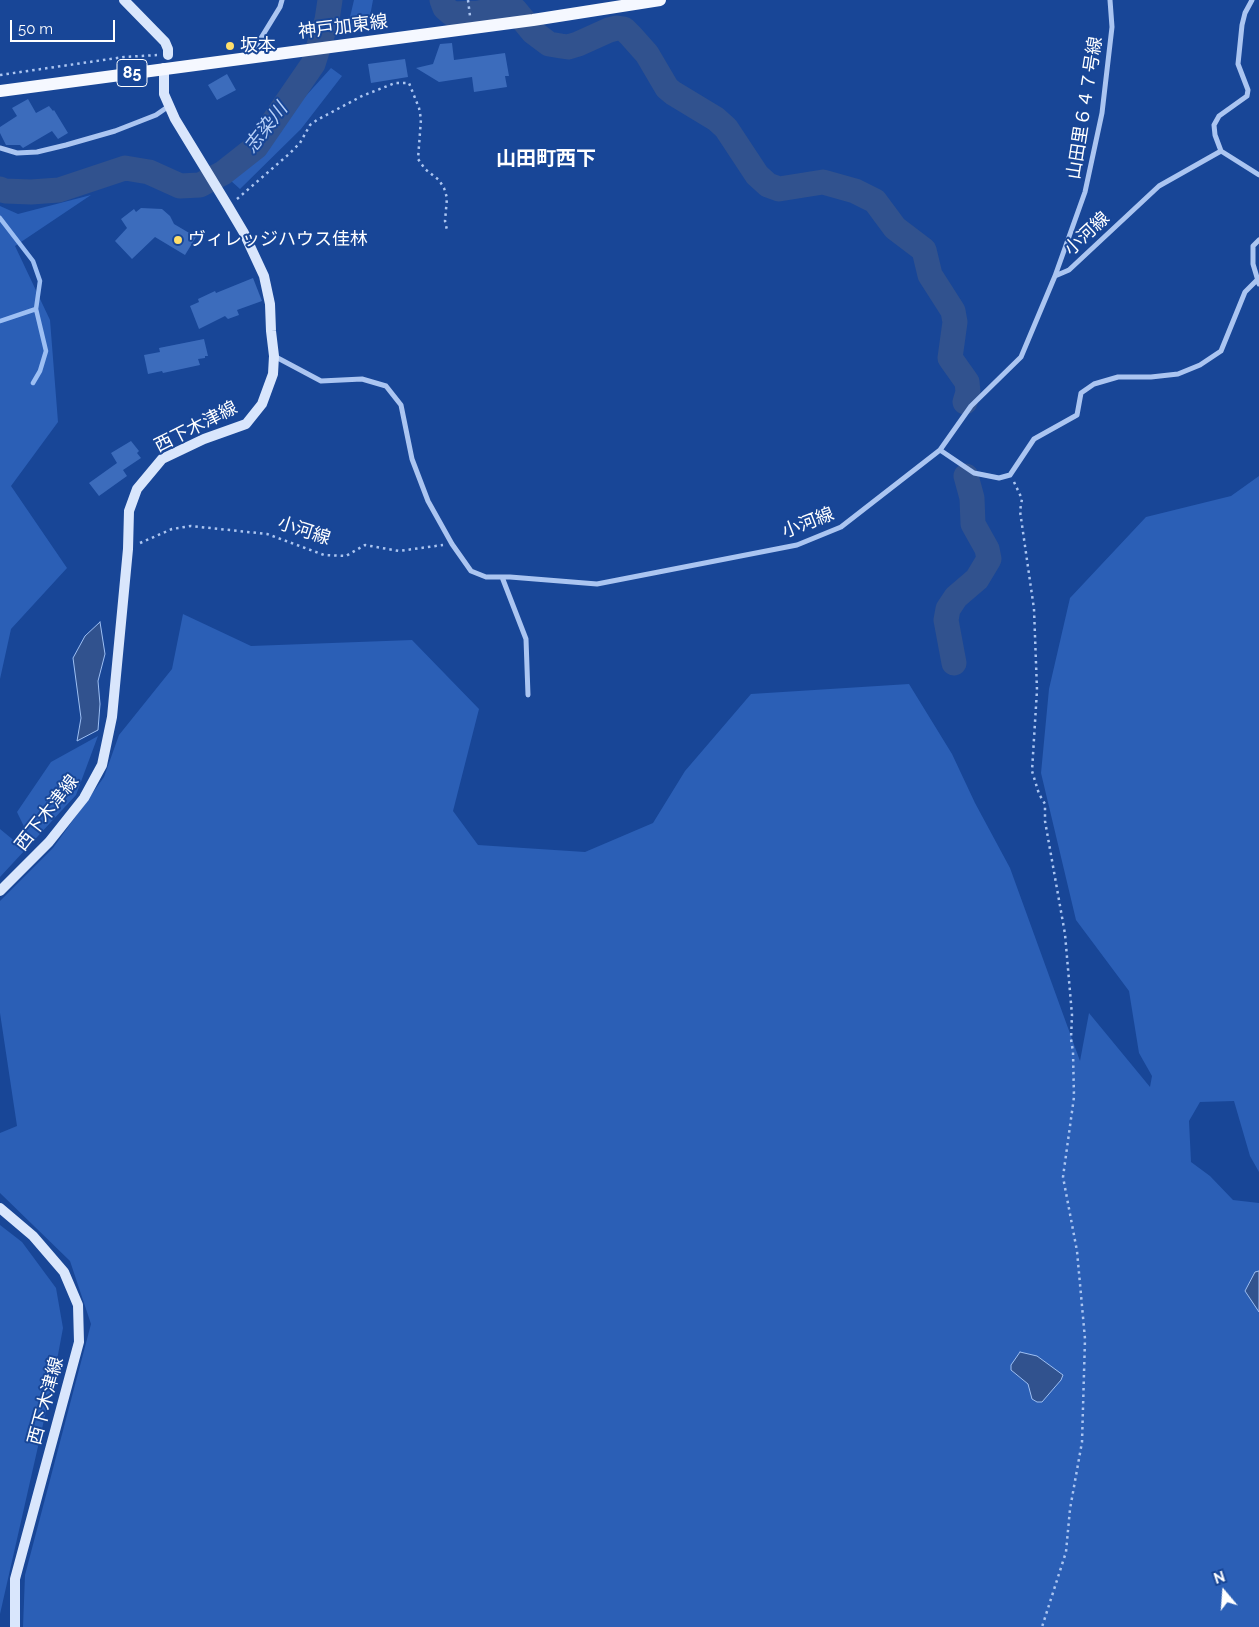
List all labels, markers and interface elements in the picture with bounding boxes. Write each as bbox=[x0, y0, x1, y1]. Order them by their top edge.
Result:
scale bar bbox=[12, 10, 118, 42]
street label: 神戸加東線 bbox=[297, 11, 389, 43]
text: 50 m bbox=[18, 20, 53, 38]
place label: 坂本 bbox=[240, 35, 276, 57]
street label: 山田里６４７号線 bbox=[1063, 35, 1107, 181]
marker: 坂本 bbox=[224, 40, 236, 52]
road number: 85 bbox=[117, 59, 147, 86]
water label: 志染川 bbox=[239, 99, 293, 157]
district label: 山田町西下 bbox=[496, 147, 596, 171]
street label: 小河線 bbox=[1060, 208, 1114, 260]
place label: ヴィレッジハウス佳林 bbox=[188, 229, 368, 251]
marker: ヴィレッジハウス佳林 bbox=[172, 234, 184, 246]
street label: 西下木津線 bbox=[151, 397, 241, 457]
street label: 小河線 bbox=[779, 503, 837, 543]
street label: 小河線 bbox=[275, 512, 333, 550]
street label: 西下木津線 bbox=[11, 771, 83, 855]
street label: 西下木津線 bbox=[24, 1355, 68, 1447]
north arrow bbox=[1199, 1567, 1249, 1617]
text: N bbox=[1212, 1568, 1227, 1587]

